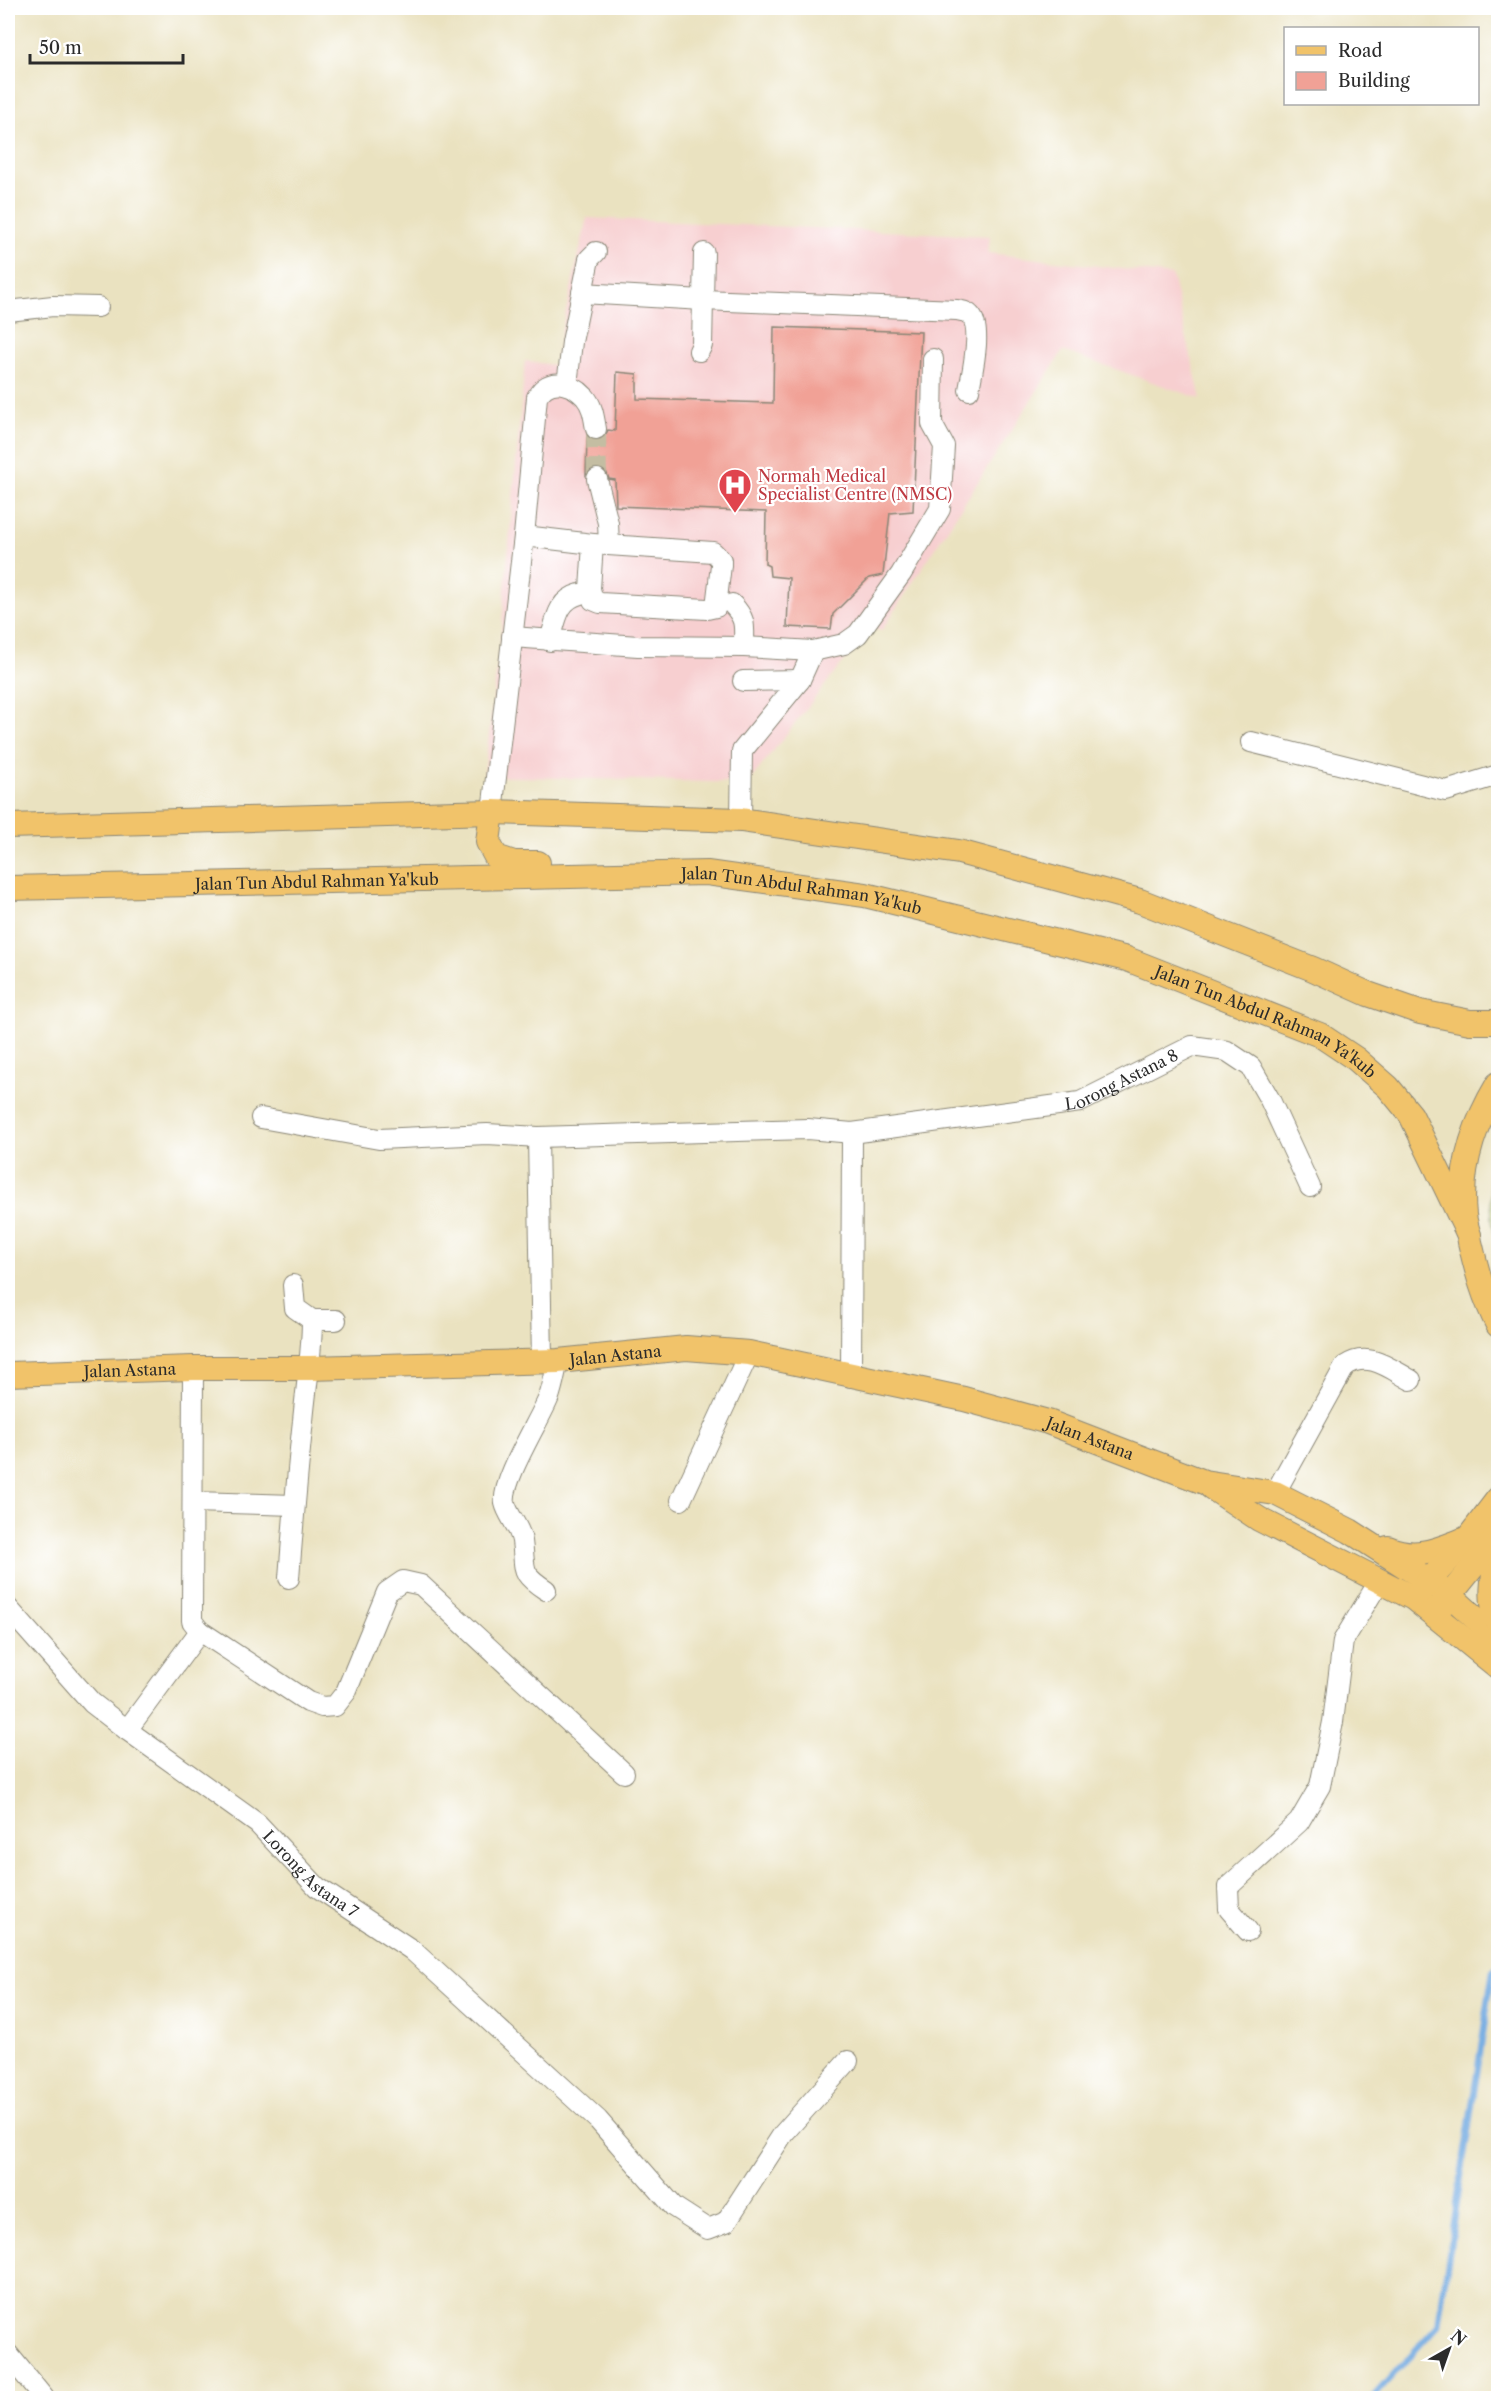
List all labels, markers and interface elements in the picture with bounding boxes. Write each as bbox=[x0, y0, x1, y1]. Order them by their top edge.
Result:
scale bar bbox=[30, 27, 183, 65]
legend bbox=[1284, 27, 1479, 105]
text: 50 m bbox=[39, 37, 82, 59]
text: Road bbox=[1338, 40, 1383, 62]
text: Building bbox=[1338, 70, 1410, 92]
place label: Normah Medical Specialist Centre (NMSC) bbox=[758, 466, 952, 504]
hospital icon: Normah Medical Specialist Centre (NMSC) bbox=[717, 467, 753, 514]
street label: Jalan Tun Abdul Rahman Ya'kub bbox=[678, 863, 924, 919]
street label: Jalan Tun Abdul Rahman Ya'kub bbox=[192, 869, 439, 894]
street label: Jalan Tun Abdul Rahman Ya'kub bbox=[1149, 960, 1380, 1082]
street label: Lorong Astana 8 bbox=[1064, 1045, 1181, 1114]
street label: Jalan Astana bbox=[566, 1341, 663, 1370]
street label: Jalan Astana bbox=[81, 1359, 177, 1382]
street label: Jalan Astana bbox=[1041, 1411, 1137, 1464]
street label: Lorong Astana 7 bbox=[259, 1826, 362, 1922]
north arrow bbox=[1419, 2319, 1479, 2379]
text: N bbox=[1447, 2325, 1470, 2350]

